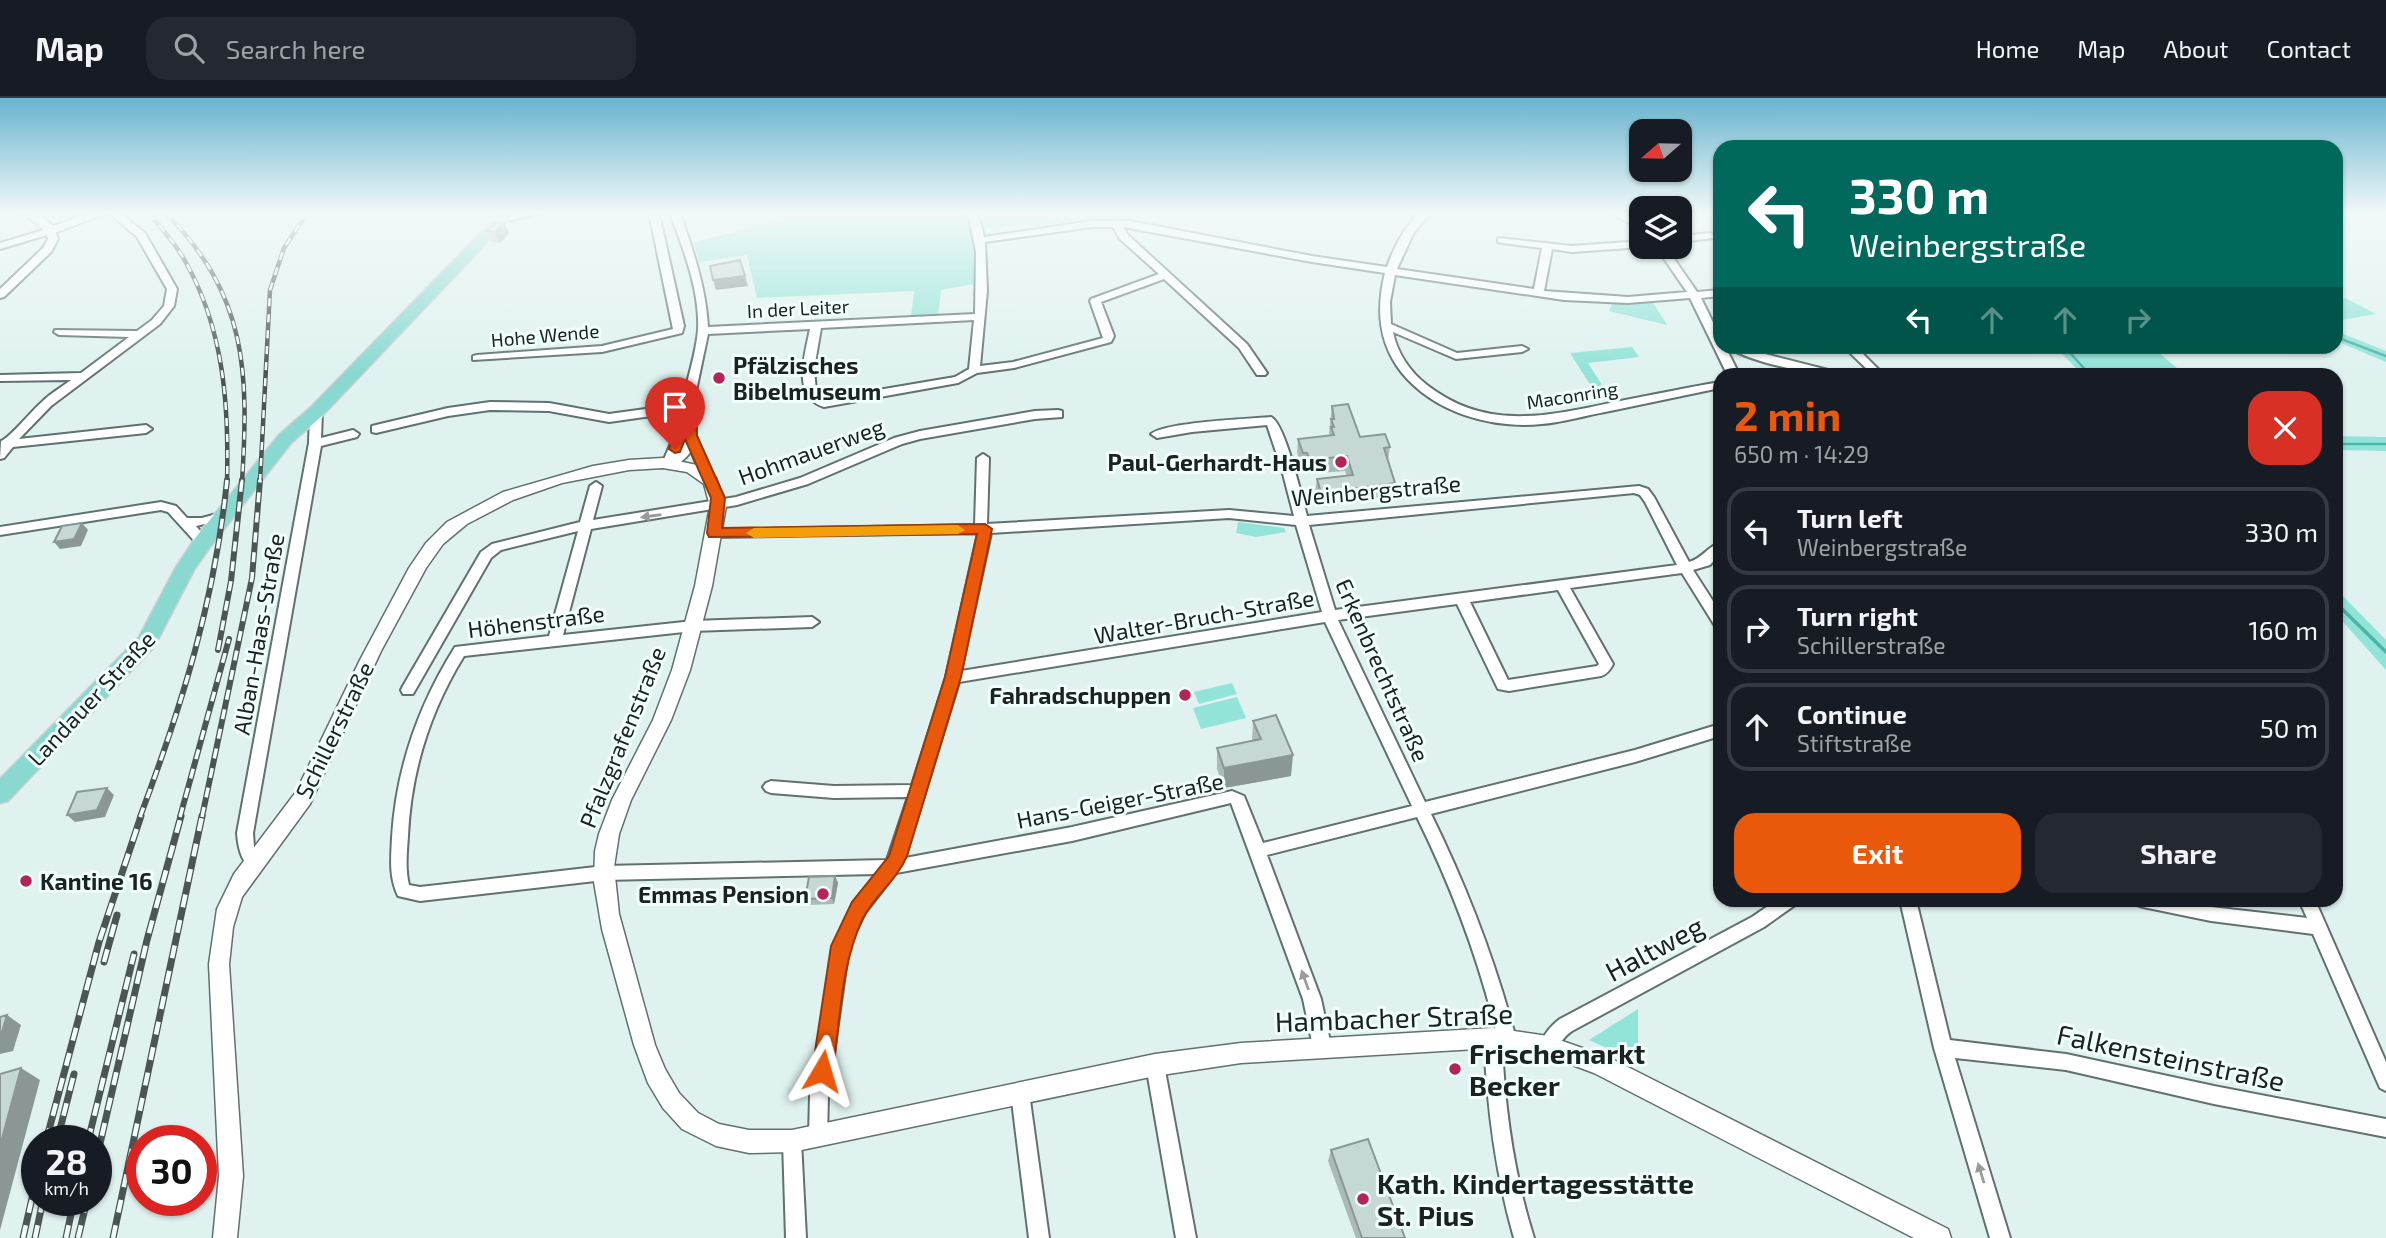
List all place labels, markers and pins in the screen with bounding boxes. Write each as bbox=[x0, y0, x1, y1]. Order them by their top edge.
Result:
place label: Pfälzisches Bibelmuseum bbox=[733, 351, 881, 405]
marker: Pfälzisches Bibelmuseum bbox=[711, 370, 727, 386]
pin bbox=[645, 377, 705, 449]
place label: Paul-Gerhardt-Haus bbox=[1108, 448, 1327, 476]
marker: Paul-Gerhardt-Haus bbox=[1333, 454, 1349, 470]
place label: Fahradschuppen bbox=[989, 681, 1171, 709]
marker: Fahradschuppen bbox=[1177, 687, 1193, 703]
place label: Kantine 16 bbox=[40, 867, 153, 895]
marker: Kantine 16 bbox=[18, 873, 34, 889]
place label: Emmas Pension bbox=[638, 880, 809, 908]
marker: Emmas Pension bbox=[815, 886, 831, 902]
place label: Frischemarkt Becker bbox=[1469, 1036, 1645, 1102]
marker: Frischemarkt Becker bbox=[1447, 1061, 1463, 1077]
place label: Kath. Kindertagesstätte St. Pius bbox=[1377, 1166, 1694, 1232]
marker: Kath. Kindertagesstätte St. Pius bbox=[1355, 1191, 1371, 1207]

